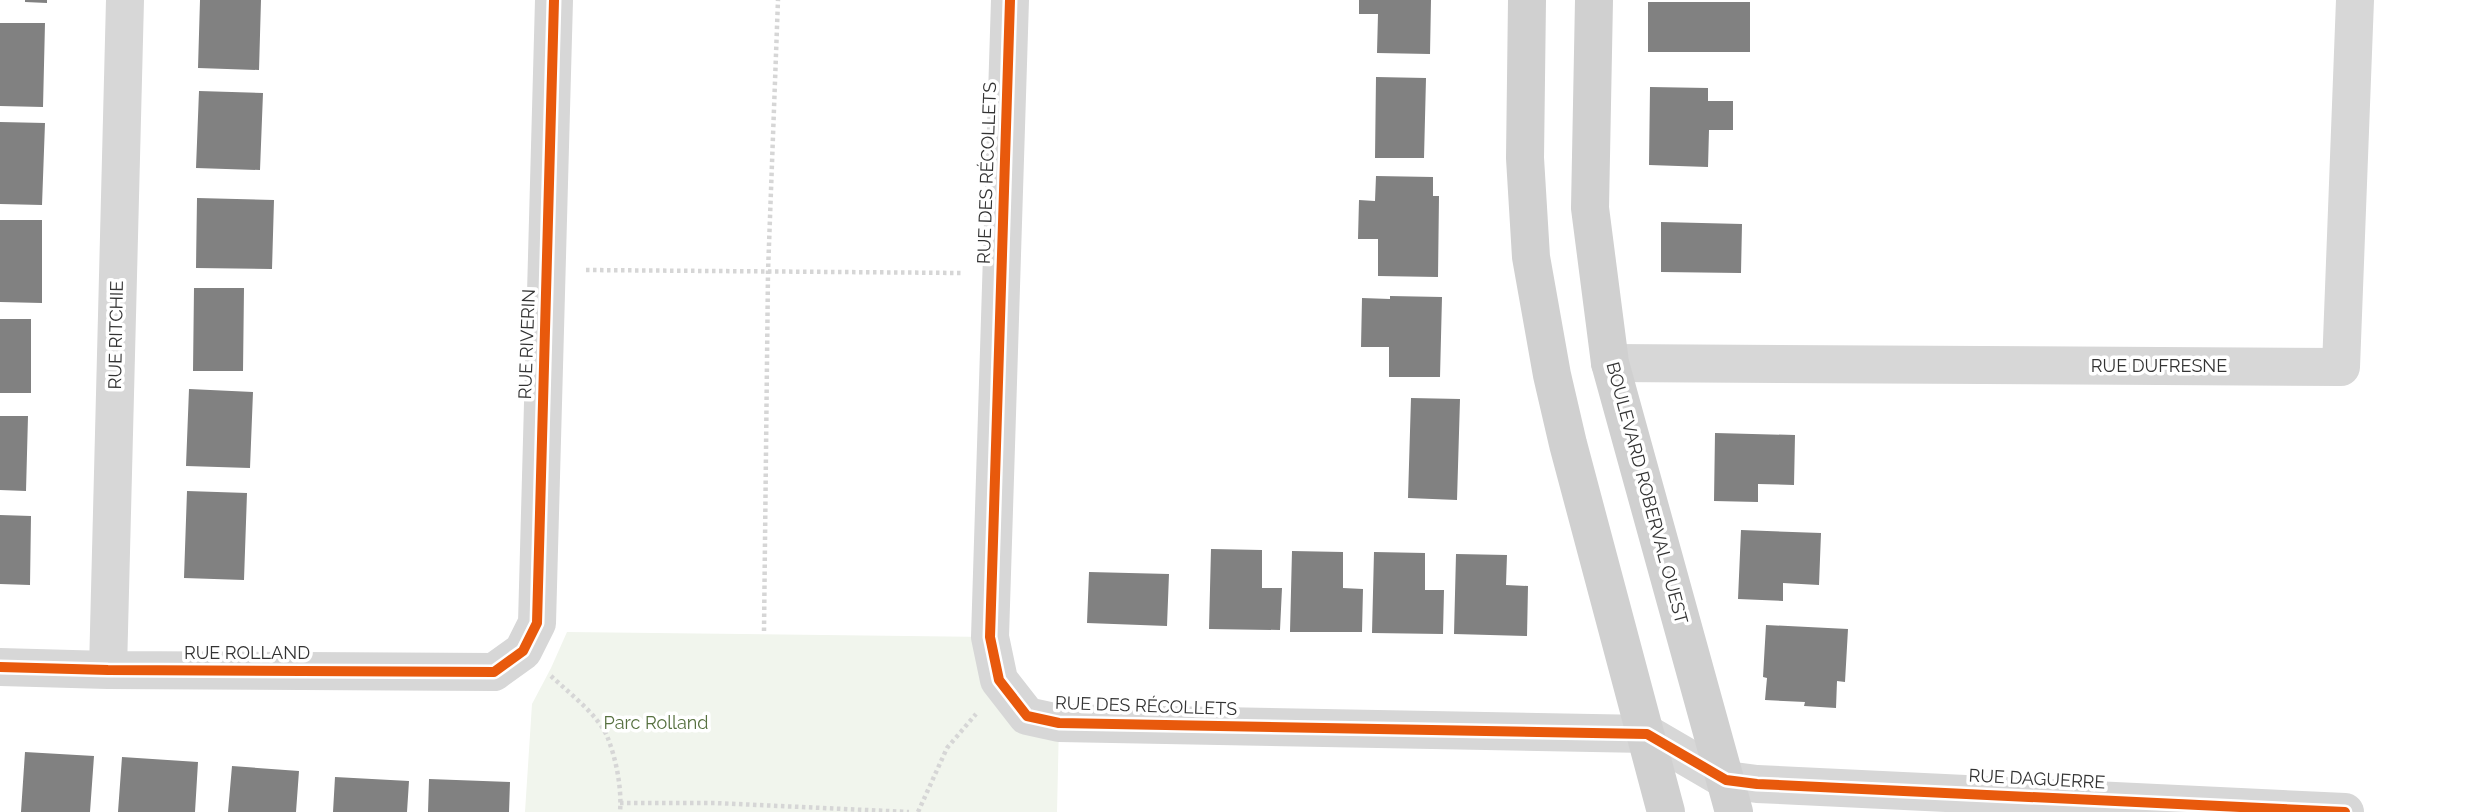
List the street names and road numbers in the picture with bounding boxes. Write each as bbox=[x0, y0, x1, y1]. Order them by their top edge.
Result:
street label: RUE DES RÉCOLLETS bbox=[972, 81, 1000, 264]
street label: RUE RITCHIE bbox=[104, 280, 127, 390]
street label: RUE RIVERIN bbox=[514, 288, 539, 400]
street label: RUE DUFRESNE bbox=[2091, 355, 2227, 376]
street label: BOULEVARD ROBERVAL OUEST bbox=[1602, 360, 1693, 626]
street label: RUE ROLLAND bbox=[184, 642, 310, 663]
street label: RUE DES RÉCOLLETS bbox=[1055, 691, 1238, 719]
street label: RUE DAGUERRE bbox=[1968, 764, 2106, 793]

